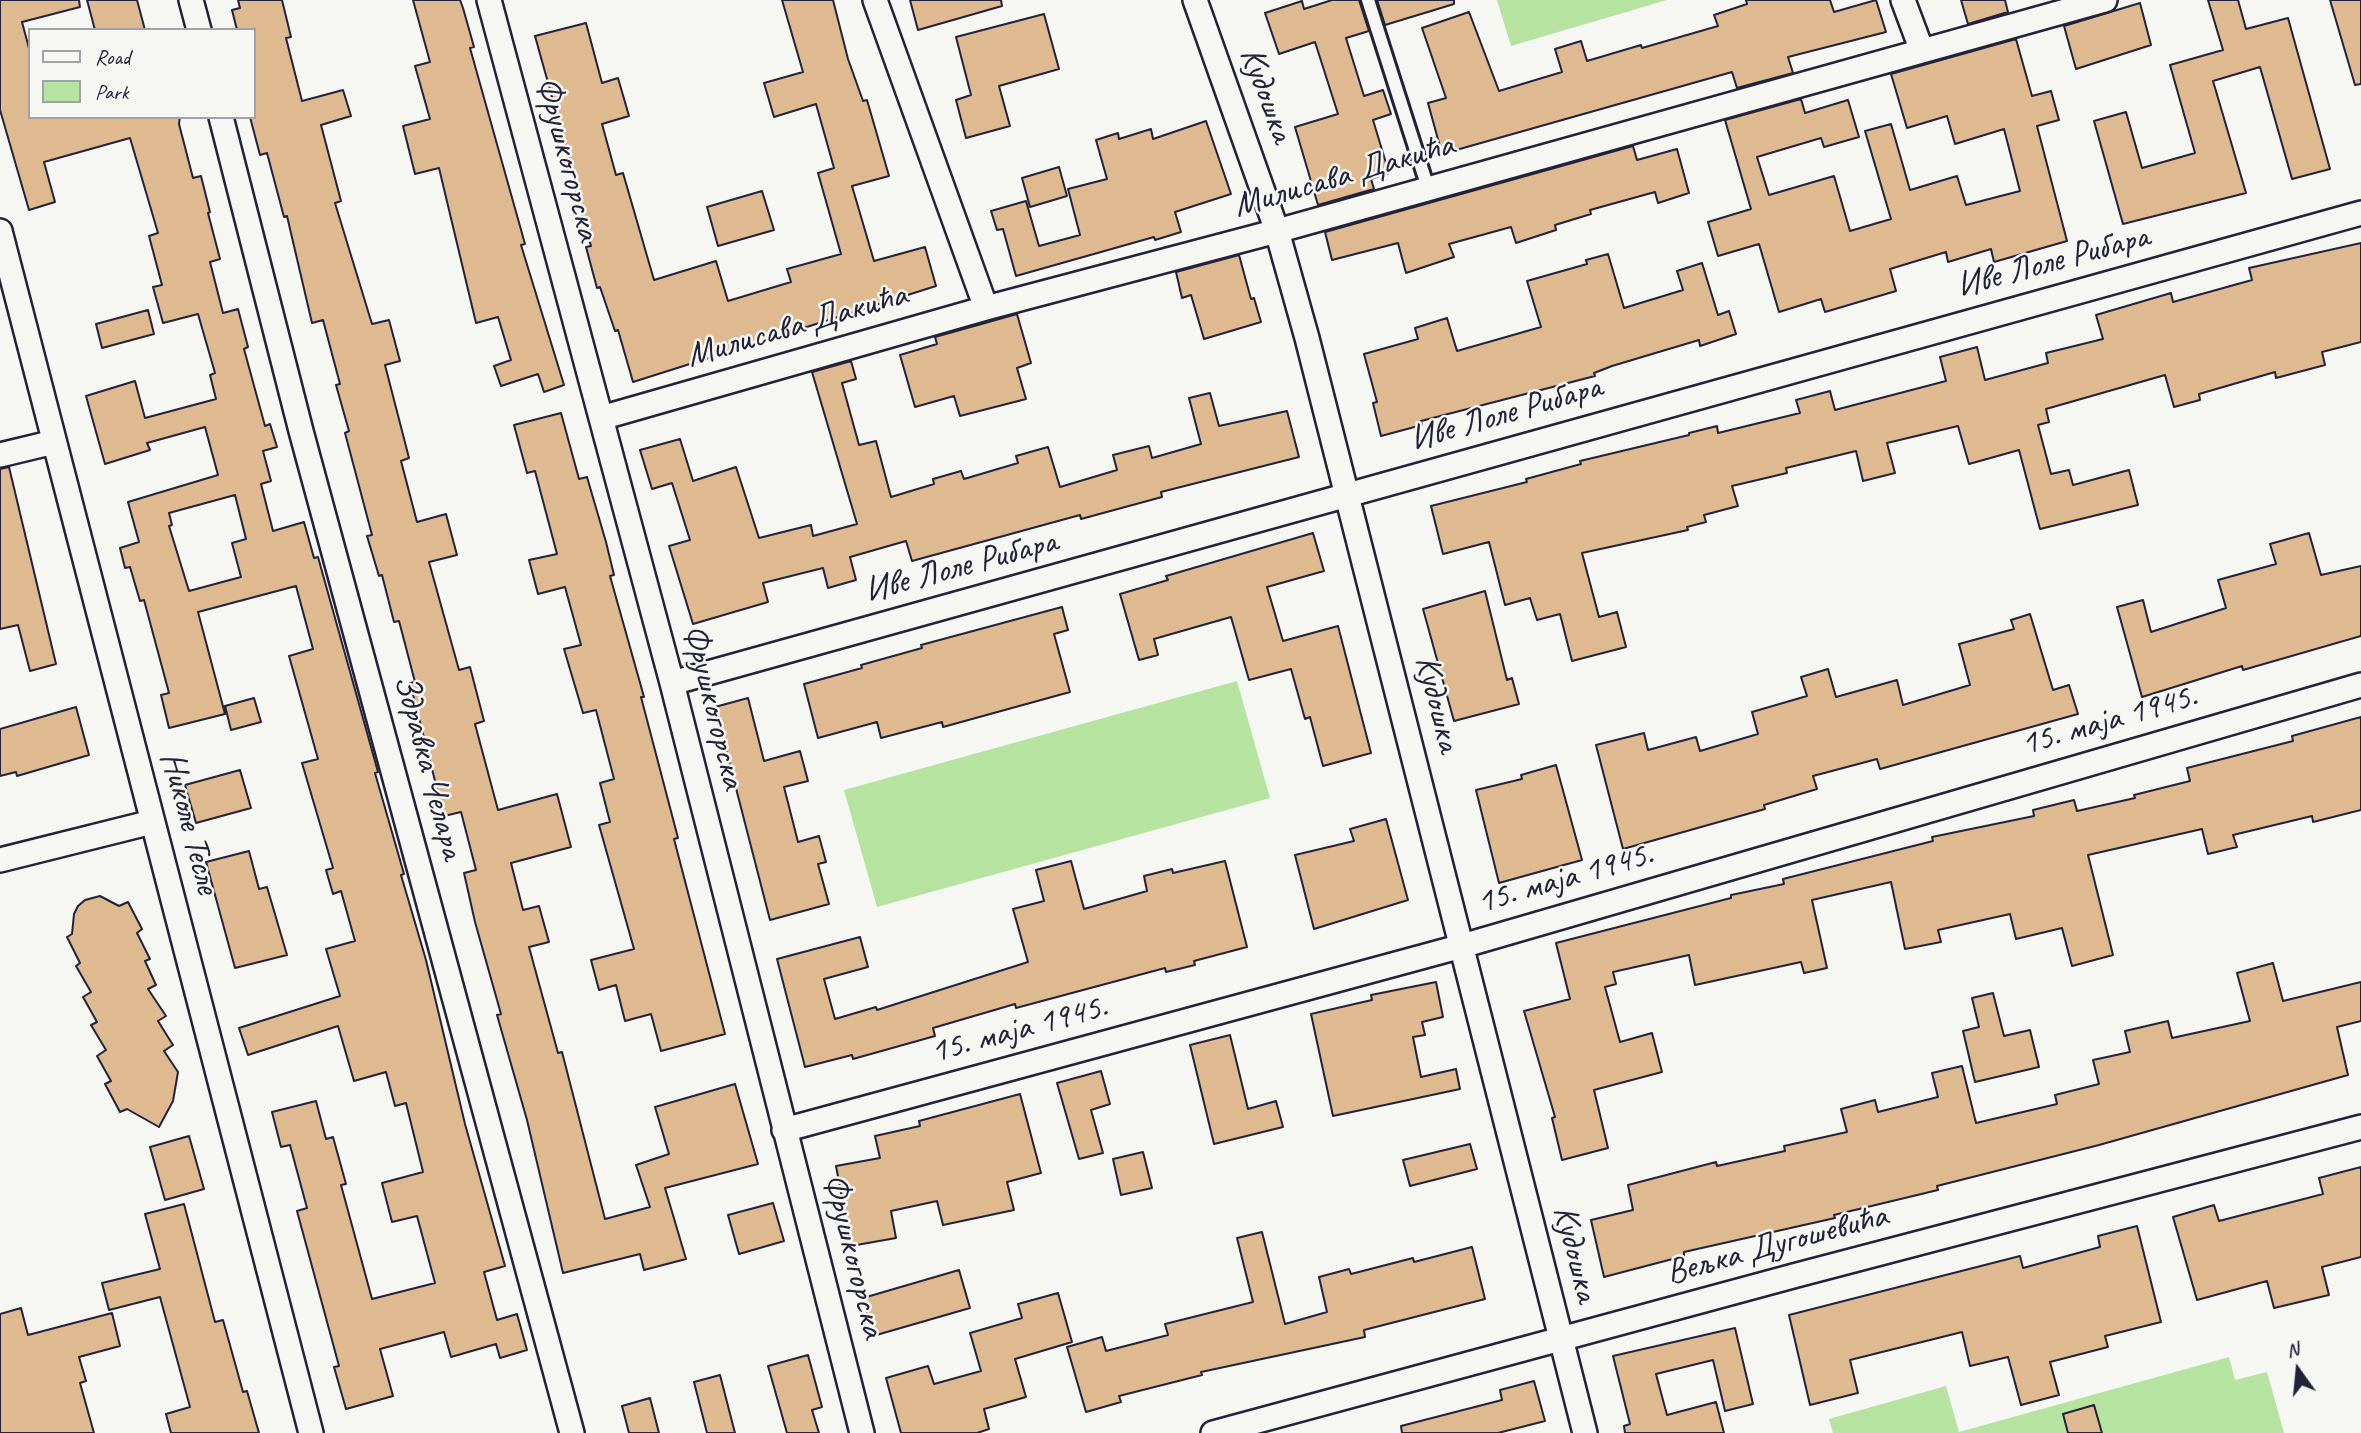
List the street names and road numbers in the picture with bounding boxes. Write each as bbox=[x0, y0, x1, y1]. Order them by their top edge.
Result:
street label: Кудошка bbox=[1230, 42, 1302, 148]
street label: Фрушкогорска bbox=[525, 73, 609, 245]
street label: Милисава Дакића bbox=[1229, 124, 1459, 228]
street label: Иве Лоле Рибара bbox=[1952, 216, 2154, 308]
street label: Милисава Дакића bbox=[682, 274, 912, 378]
street label: Иве Лоле Рибара bbox=[1405, 367, 1607, 461]
street label: Иве Лоле Рибара bbox=[860, 521, 1062, 613]
street label: Фрушкогорска bbox=[672, 621, 754, 793]
street label: Кудошка bbox=[1405, 651, 1469, 757]
street label: Здравка Челара bbox=[383, 670, 473, 864]
street label: 15. маја 1945. bbox=[2016, 676, 2202, 766]
street label: Николе Тесле bbox=[150, 747, 228, 899]
street label: 15. маја 1945. bbox=[1472, 834, 1658, 924]
street label: 15. маја 1945. bbox=[926, 986, 1112, 1074]
street label: Фрушкогорска bbox=[812, 1170, 894, 1342]
street label: Вељка Дугошевића bbox=[1662, 1195, 1892, 1295]
street label: Кудошка bbox=[1543, 1201, 1607, 1307]

